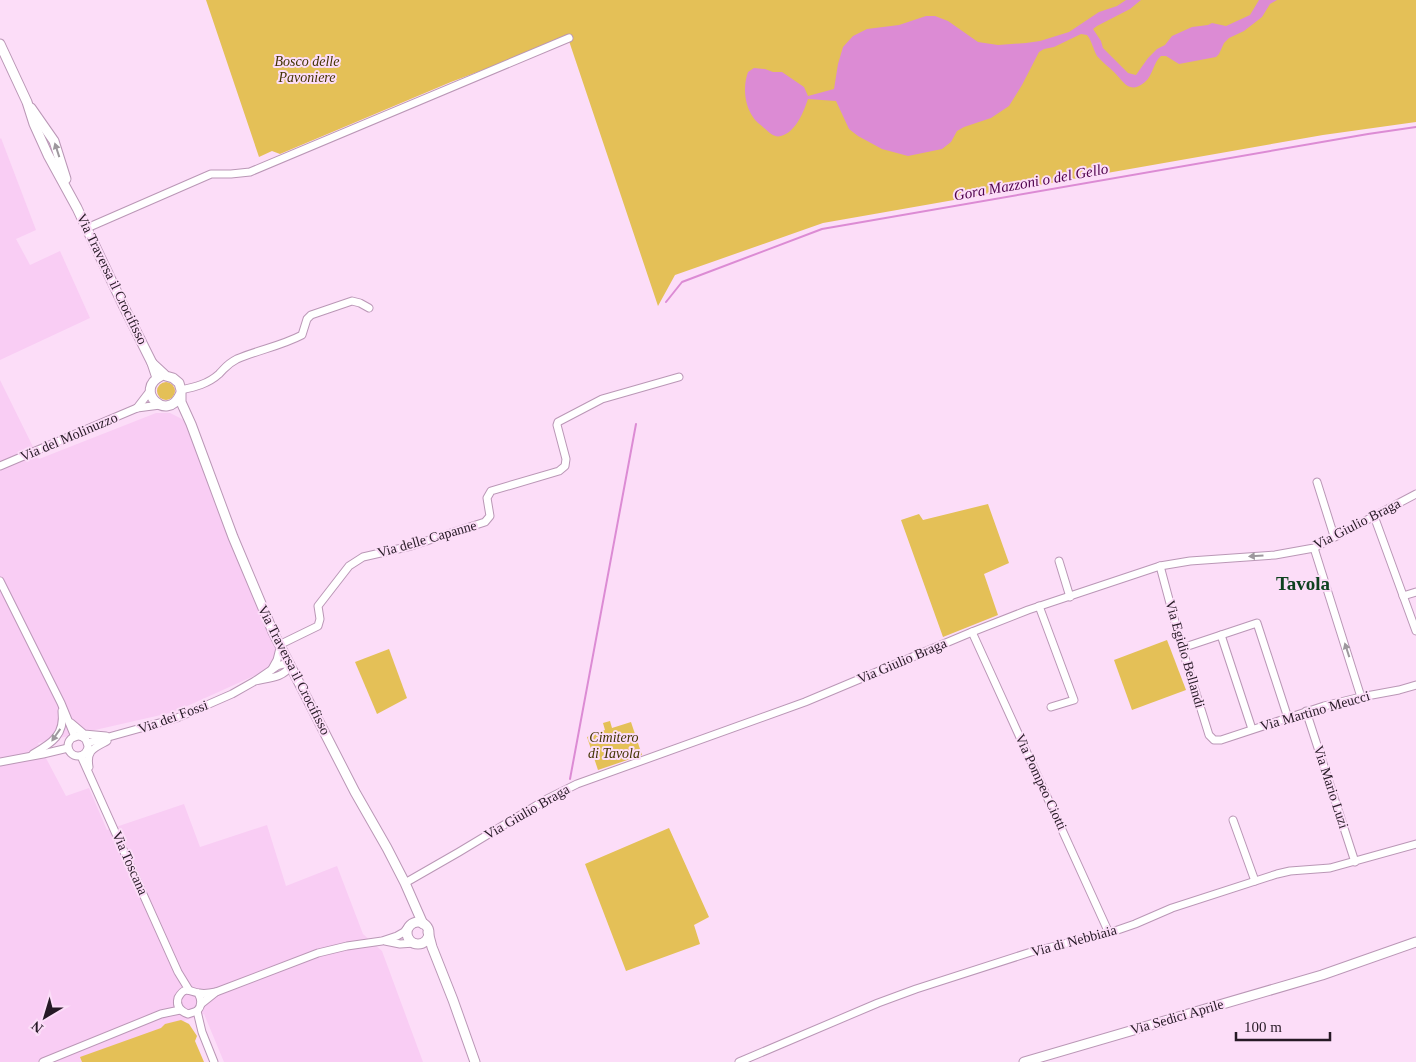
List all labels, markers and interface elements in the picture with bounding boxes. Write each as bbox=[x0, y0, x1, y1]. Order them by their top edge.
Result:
park label: Bosco delle Pavoniere bbox=[275, 54, 339, 85]
one-way arrow bbox=[52, 142, 60, 157]
water label: Gora Mazzoni o del Gello bbox=[952, 160, 1110, 203]
street label: Via Traversa il Crocifisso bbox=[74, 211, 150, 347]
street label: Via del Molinuzzo bbox=[18, 410, 120, 464]
street label: Via Giulio Braga bbox=[1311, 495, 1404, 552]
street label: Via delle Capanne bbox=[376, 518, 478, 560]
one-way arrow bbox=[1247, 553, 1263, 561]
district label: Tavola bbox=[1276, 573, 1331, 594]
street label: Via Egidio Bellandi bbox=[1162, 599, 1208, 710]
street label: Via Traversa il Crocifisso bbox=[255, 603, 333, 737]
street label: Via Giulio Braga bbox=[855, 635, 950, 687]
one-way arrow bbox=[1342, 642, 1350, 657]
street label: Via Martino Meucci bbox=[1258, 688, 1372, 734]
street label: Via dei Fossi bbox=[136, 697, 210, 737]
one-way arrow bbox=[51, 728, 61, 742]
park label: Cimitero di Tavola bbox=[588, 730, 640, 761]
street label: Via Pompeo Ciotti bbox=[1012, 732, 1070, 832]
street label: Via Mario Luzi bbox=[1311, 744, 1351, 830]
street label: Via Giulio Braga bbox=[482, 781, 573, 842]
street label: Via Toscana bbox=[109, 829, 151, 898]
street label: Via di Nebbiaia bbox=[1030, 922, 1119, 960]
north arrow bbox=[20, 992, 70, 1042]
street label: Via Sedici Aprile bbox=[1129, 997, 1225, 1037]
scale bar bbox=[1236, 1010, 1330, 1042]
text: N bbox=[29, 1018, 46, 1036]
text: 100 m bbox=[1244, 1019, 1282, 1035]

